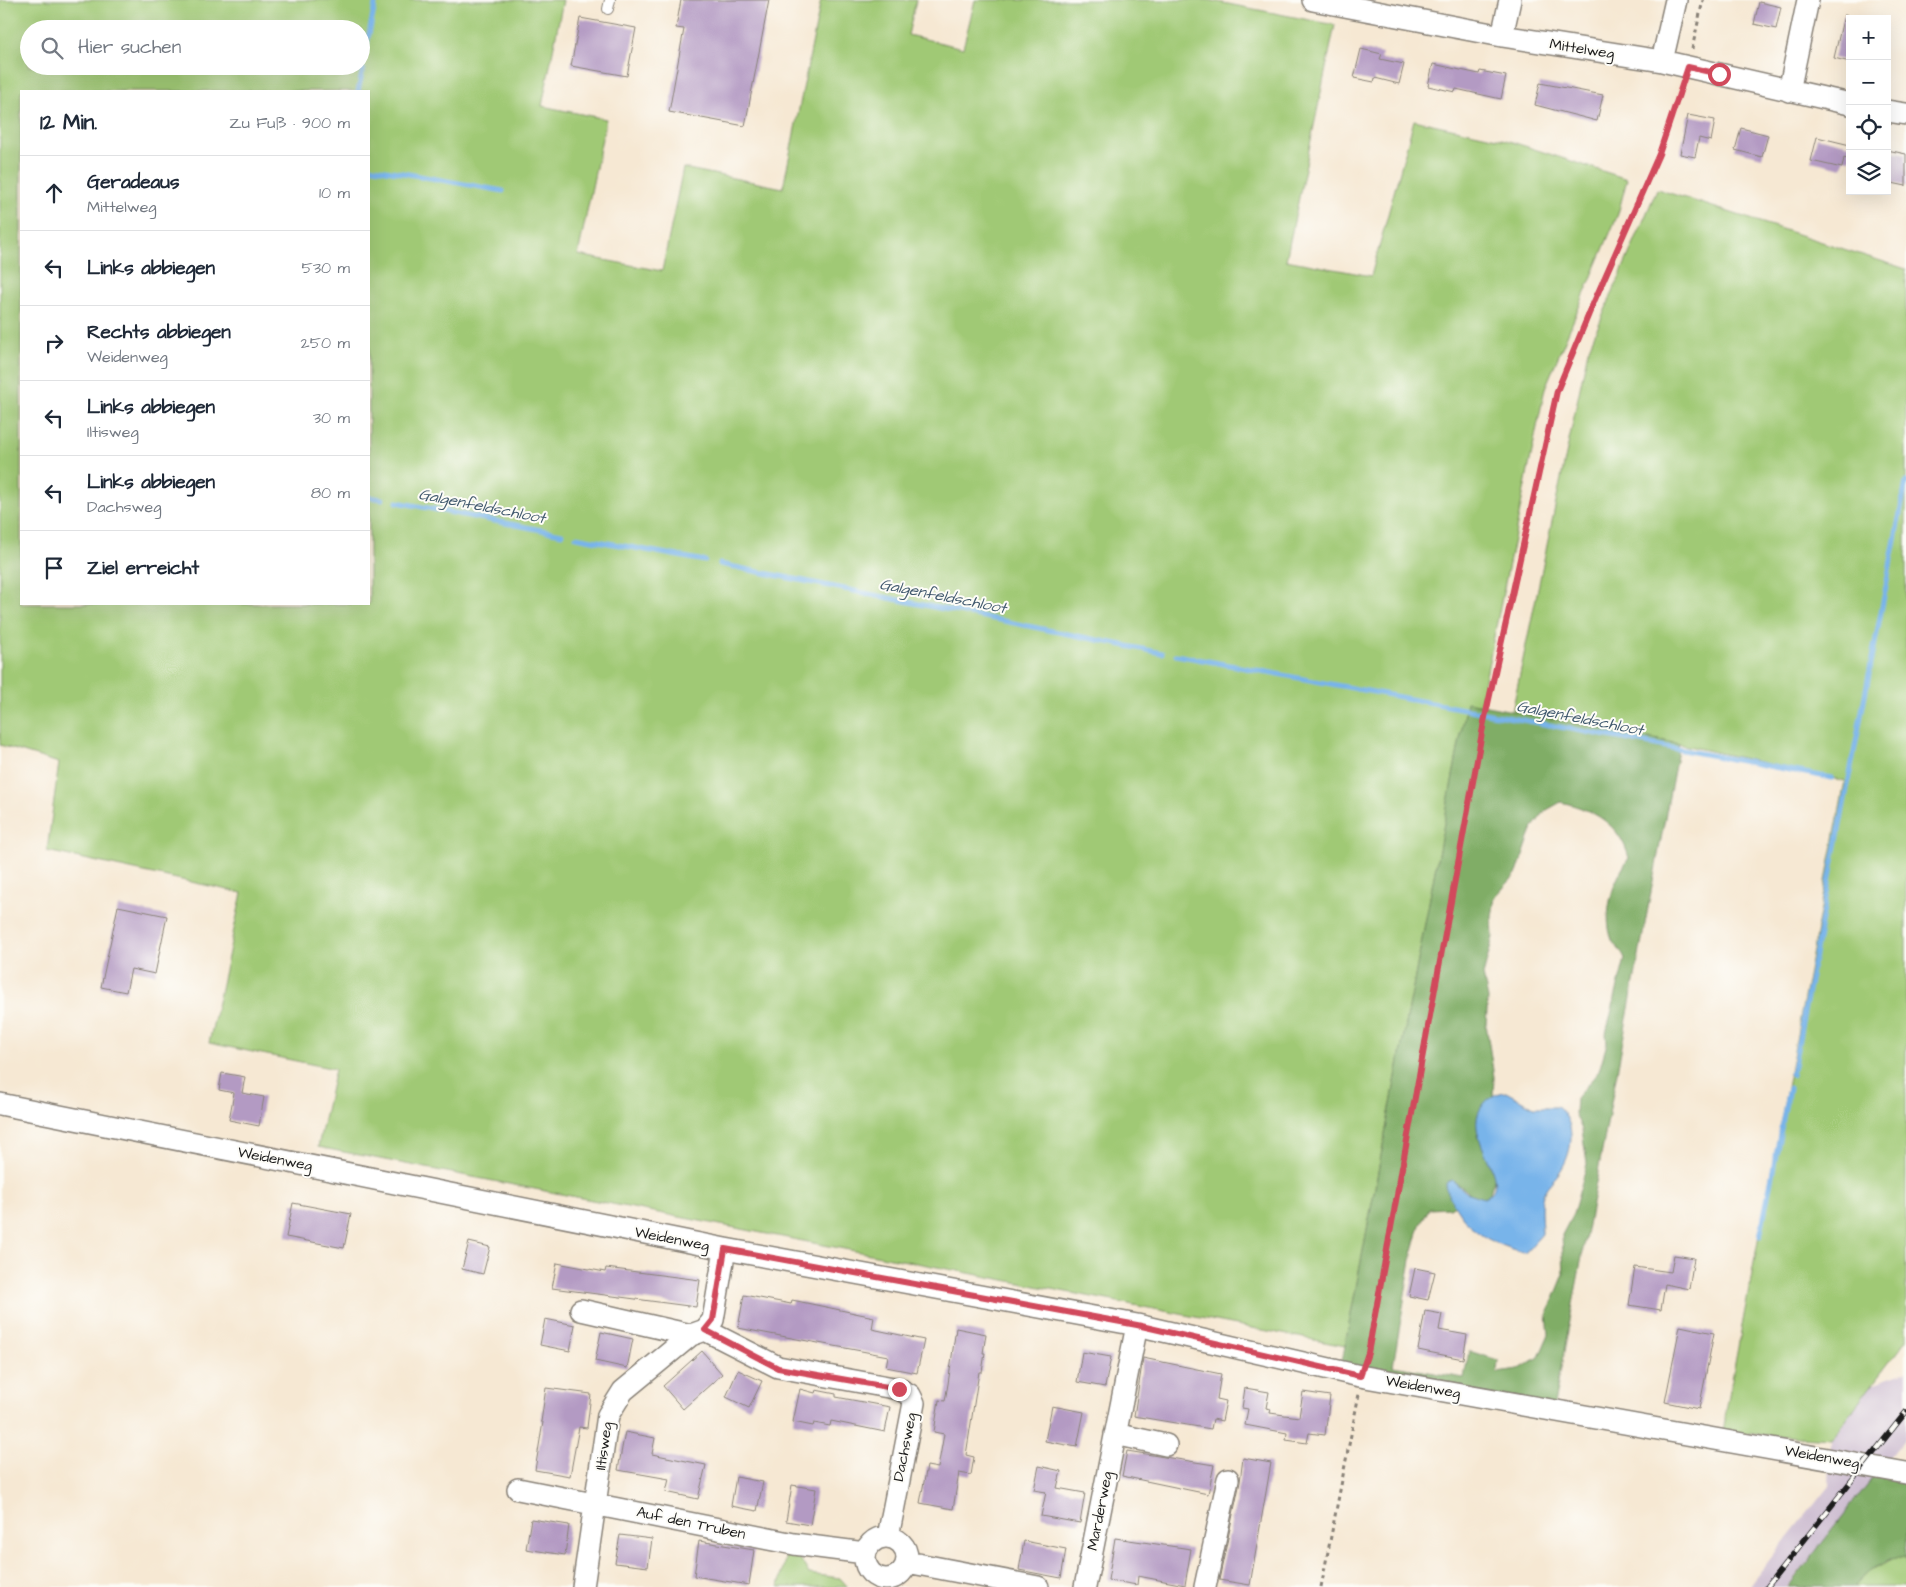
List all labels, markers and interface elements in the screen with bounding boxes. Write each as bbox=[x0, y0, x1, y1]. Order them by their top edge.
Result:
map controls bbox=[1846, 15, 1891, 195]
button: + bbox=[1846, 15, 1891, 60]
search box bbox=[20, 20, 370, 75]
icon: search bbox=[38, 34, 66, 62]
text: Hier suchen bbox=[78, 34, 181, 61]
street label: Mittelweg bbox=[1548, 34, 1616, 66]
button: − bbox=[1846, 60, 1891, 105]
route start bbox=[1708, 63, 1731, 86]
button: locate bbox=[1846, 105, 1891, 150]
text: 12 Min. bbox=[40, 108, 97, 137]
text: Zu Fuß · 900 m bbox=[229, 112, 350, 134]
button: layers bbox=[1846, 150, 1891, 195]
text: Geradeaus bbox=[87, 169, 179, 196]
icon: ahead bbox=[40, 179, 68, 207]
text: 10 m bbox=[319, 182, 350, 204]
text: Mittelweg bbox=[87, 196, 157, 218]
icon: left bbox=[40, 254, 68, 282]
text: Links abbiegen bbox=[87, 255, 215, 282]
text: 530 m bbox=[302, 257, 350, 279]
text: Rechts abbiegen bbox=[87, 319, 231, 346]
icon: right bbox=[40, 329, 68, 357]
text: 250 m bbox=[301, 332, 350, 354]
text: Weidenweg bbox=[87, 346, 168, 368]
text: Links abbiegen bbox=[87, 394, 215, 421]
icon: left bbox=[40, 404, 68, 432]
text: 30 m bbox=[313, 407, 350, 429]
text: Iltisweg bbox=[87, 421, 139, 443]
text: Links abbiegen bbox=[87, 469, 215, 496]
icon: left bbox=[40, 479, 68, 507]
text: 80 m bbox=[311, 482, 350, 504]
water label: Galgenfeldschloot bbox=[417, 483, 549, 530]
text: Dachsweg bbox=[87, 496, 161, 518]
icon: arrive bbox=[40, 554, 68, 582]
text: Ziel erreicht bbox=[87, 555, 199, 582]
water label: Galgenfeldschloot bbox=[878, 573, 1010, 620]
water label: Galgenfeldschloot bbox=[1515, 695, 1647, 742]
street label: Weidenweg bbox=[236, 1141, 314, 1178]
street label: Weidenweg bbox=[633, 1221, 711, 1258]
street label: Weidenweg bbox=[1384, 1370, 1462, 1405]
route end bbox=[888, 1378, 911, 1401]
street label: Dachsweg bbox=[888, 1410, 923, 1483]
street label: Iltisweg bbox=[590, 1420, 619, 1472]
street label: Weidenweg bbox=[1783, 1440, 1861, 1475]
street label: Marderweg bbox=[1082, 1469, 1119, 1553]
street label: Auf den Truben bbox=[635, 1501, 748, 1545]

